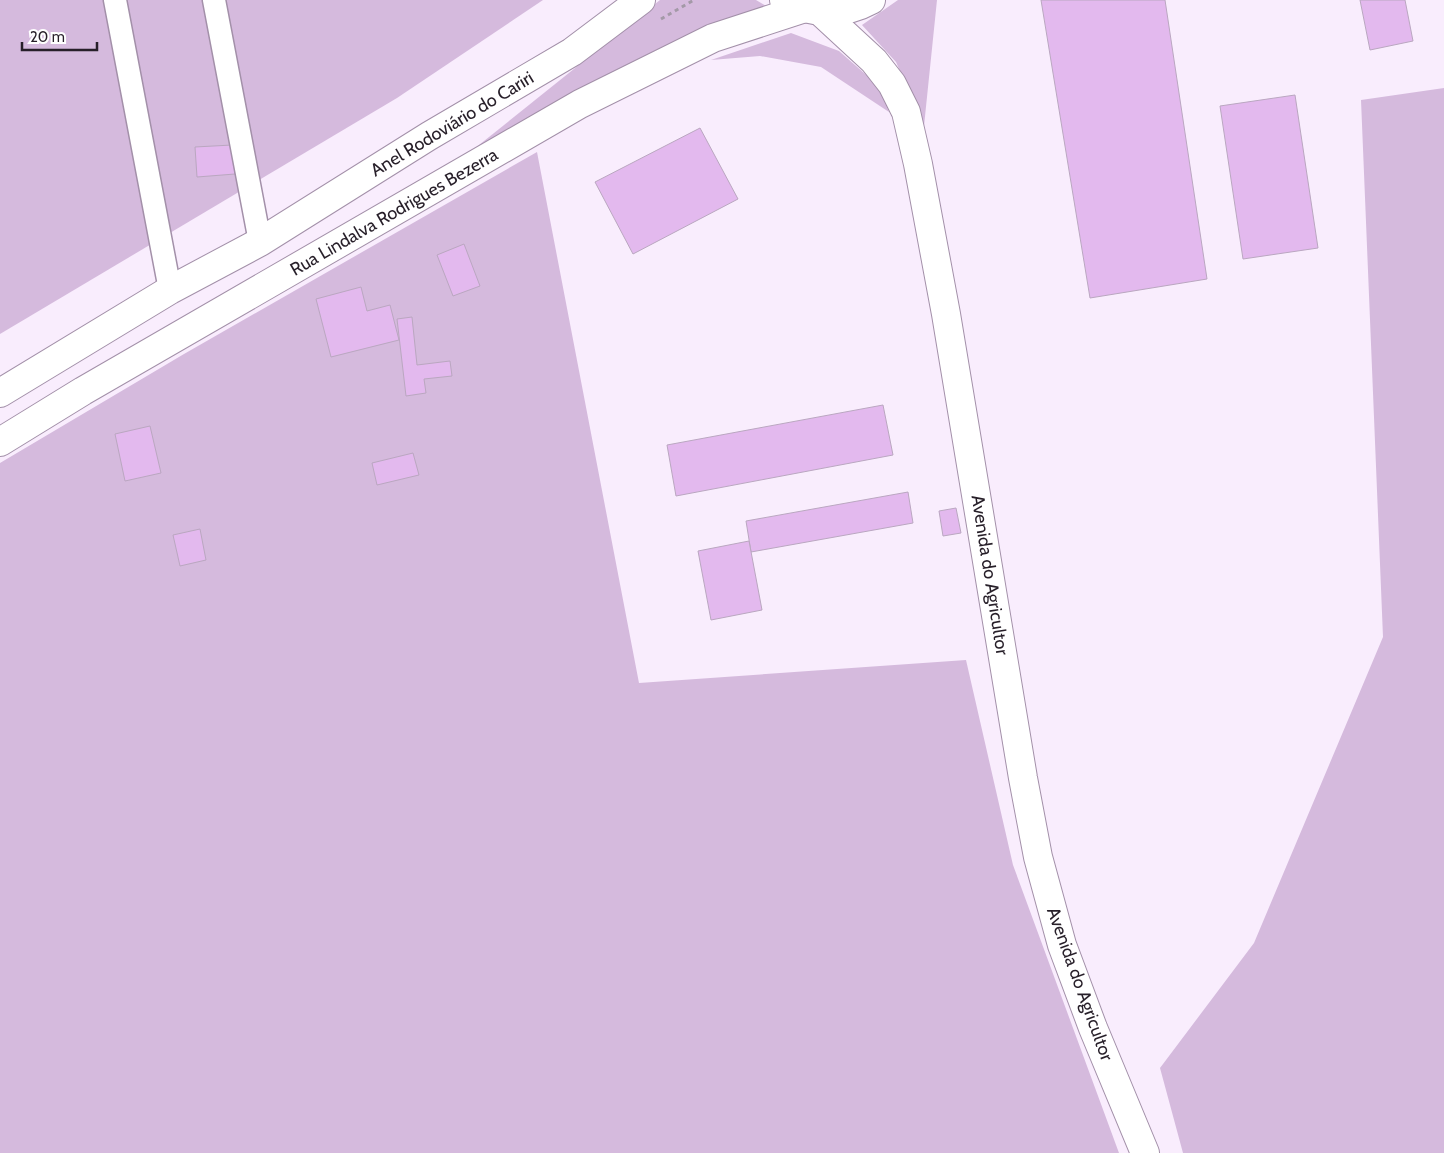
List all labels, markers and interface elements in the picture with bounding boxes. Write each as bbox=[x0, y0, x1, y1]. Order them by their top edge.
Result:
scale bar bbox=[22, 20, 98, 52]
text: 20 m bbox=[30, 28, 65, 46]
street label: Anel Rodoviário do Cariri bbox=[367, 67, 537, 181]
street label: Rua Lindalva Rodrigues Bezerra bbox=[286, 143, 502, 281]
street label: Avenida do Agricultor bbox=[966, 493, 1014, 657]
street label: Avenida do Agricultor bbox=[1042, 904, 1118, 1064]

